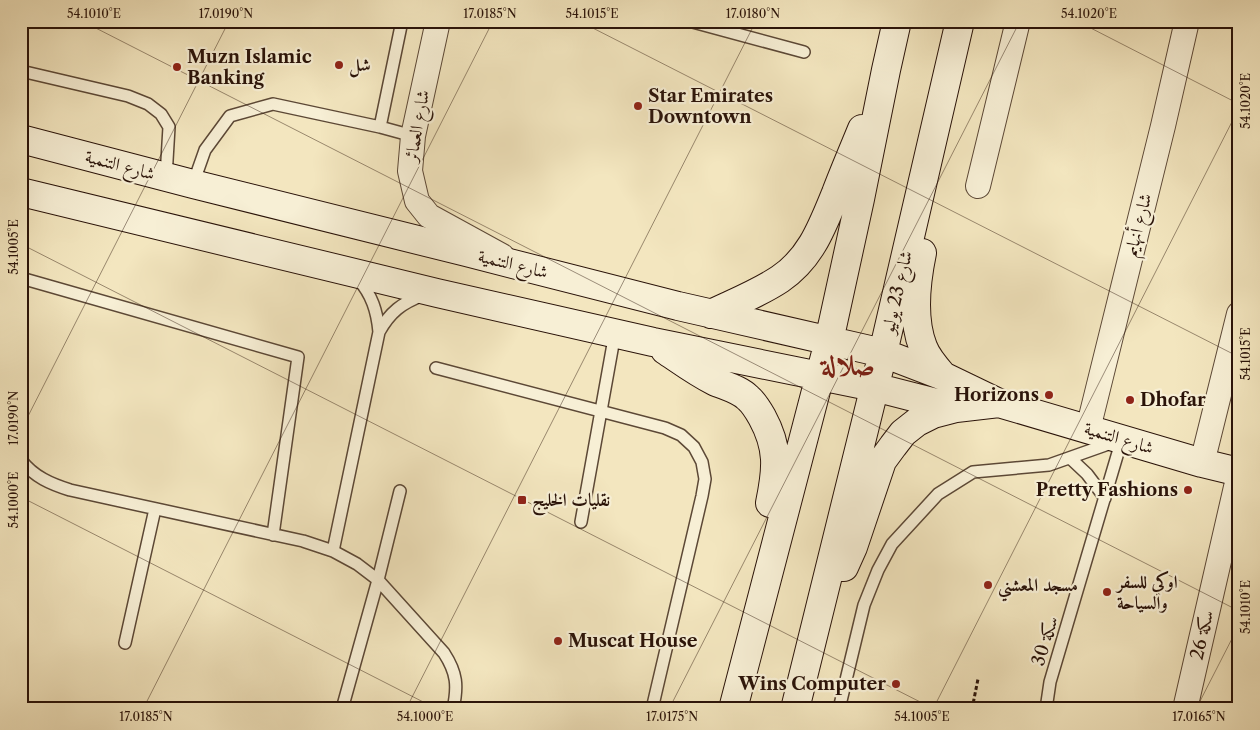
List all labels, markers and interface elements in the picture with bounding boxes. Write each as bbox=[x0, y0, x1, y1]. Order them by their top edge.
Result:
text: 54.1010°E bbox=[67, 6, 121, 21]
text: 17.0190°N bbox=[199, 6, 253, 21]
text: 17.0185°N bbox=[463, 6, 517, 21]
text: 54.1015°E bbox=[565, 6, 619, 21]
text: 17.0180°N bbox=[726, 6, 780, 21]
text: 54.1020°E bbox=[1061, 6, 1117, 21]
place label: Muzn Islamic Banking bbox=[187, 46, 312, 89]
place label: شل bbox=[349, 54, 371, 78]
marker: شل bbox=[333, 59, 345, 71]
marker: Muzn Islamic Banking bbox=[171, 61, 183, 73]
text: 54.1020°E bbox=[1238, 73, 1253, 129]
place label: Star Emirates Downtown bbox=[648, 85, 773, 128]
street label: شارع العمائر bbox=[400, 88, 438, 166]
marker: Star Emirates Downtown bbox=[632, 100, 644, 112]
street label: شارع التنمية bbox=[82, 145, 157, 189]
street label: شارع أنهايم bbox=[1118, 190, 1161, 260]
text: 54.1005°E bbox=[6, 219, 21, 275]
street label: شارع التنمية bbox=[475, 245, 550, 287]
street label: شارع 23 يوليو bbox=[876, 248, 921, 338]
text: 54.1015°E bbox=[1238, 327, 1253, 381]
district label: صلالة bbox=[819, 348, 875, 382]
place label: Horizons bbox=[954, 384, 1039, 406]
marker: Horizons bbox=[1043, 389, 1055, 401]
place label: Dhofar bbox=[1140, 389, 1206, 411]
text: 17.0190°N bbox=[6, 391, 21, 445]
marker: Dhofar bbox=[1124, 394, 1136, 406]
street label: شارع التنمية bbox=[1080, 417, 1156, 463]
text: 54.1000°E bbox=[6, 472, 21, 528]
place label: Pretty Fashions bbox=[1036, 479, 1178, 501]
marker: Pretty Fashions bbox=[1182, 484, 1194, 496]
place label: نقليات الخليج bbox=[532, 489, 610, 516]
marker: نقليات الخليج bbox=[516, 494, 528, 506]
place label: اوكي للسفر والسياحة bbox=[1115, 571, 1178, 614]
place label: مسجد المعشني bbox=[998, 574, 1078, 602]
marker: مسجد المعشني bbox=[982, 579, 994, 591]
text: 54.1010°E bbox=[1238, 580, 1253, 634]
marker: اوكي للسفر والسياحة bbox=[1101, 586, 1113, 598]
street label: سكة 26 bbox=[1186, 608, 1218, 662]
street label: سكة 30 bbox=[1027, 614, 1063, 668]
place label: Muscat House bbox=[568, 630, 698, 652]
marker: Muscat House bbox=[552, 635, 564, 647]
place label: Wins Computer bbox=[737, 673, 886, 695]
marker: Wins Computer bbox=[890, 678, 902, 690]
text: 17.0185°N bbox=[119, 709, 173, 724]
text: 54.1000°E bbox=[397, 709, 453, 724]
text: 17.0175°N bbox=[646, 709, 698, 724]
text: 54.1005°E bbox=[894, 709, 950, 724]
text: 17.0165°N bbox=[1172, 709, 1226, 724]

